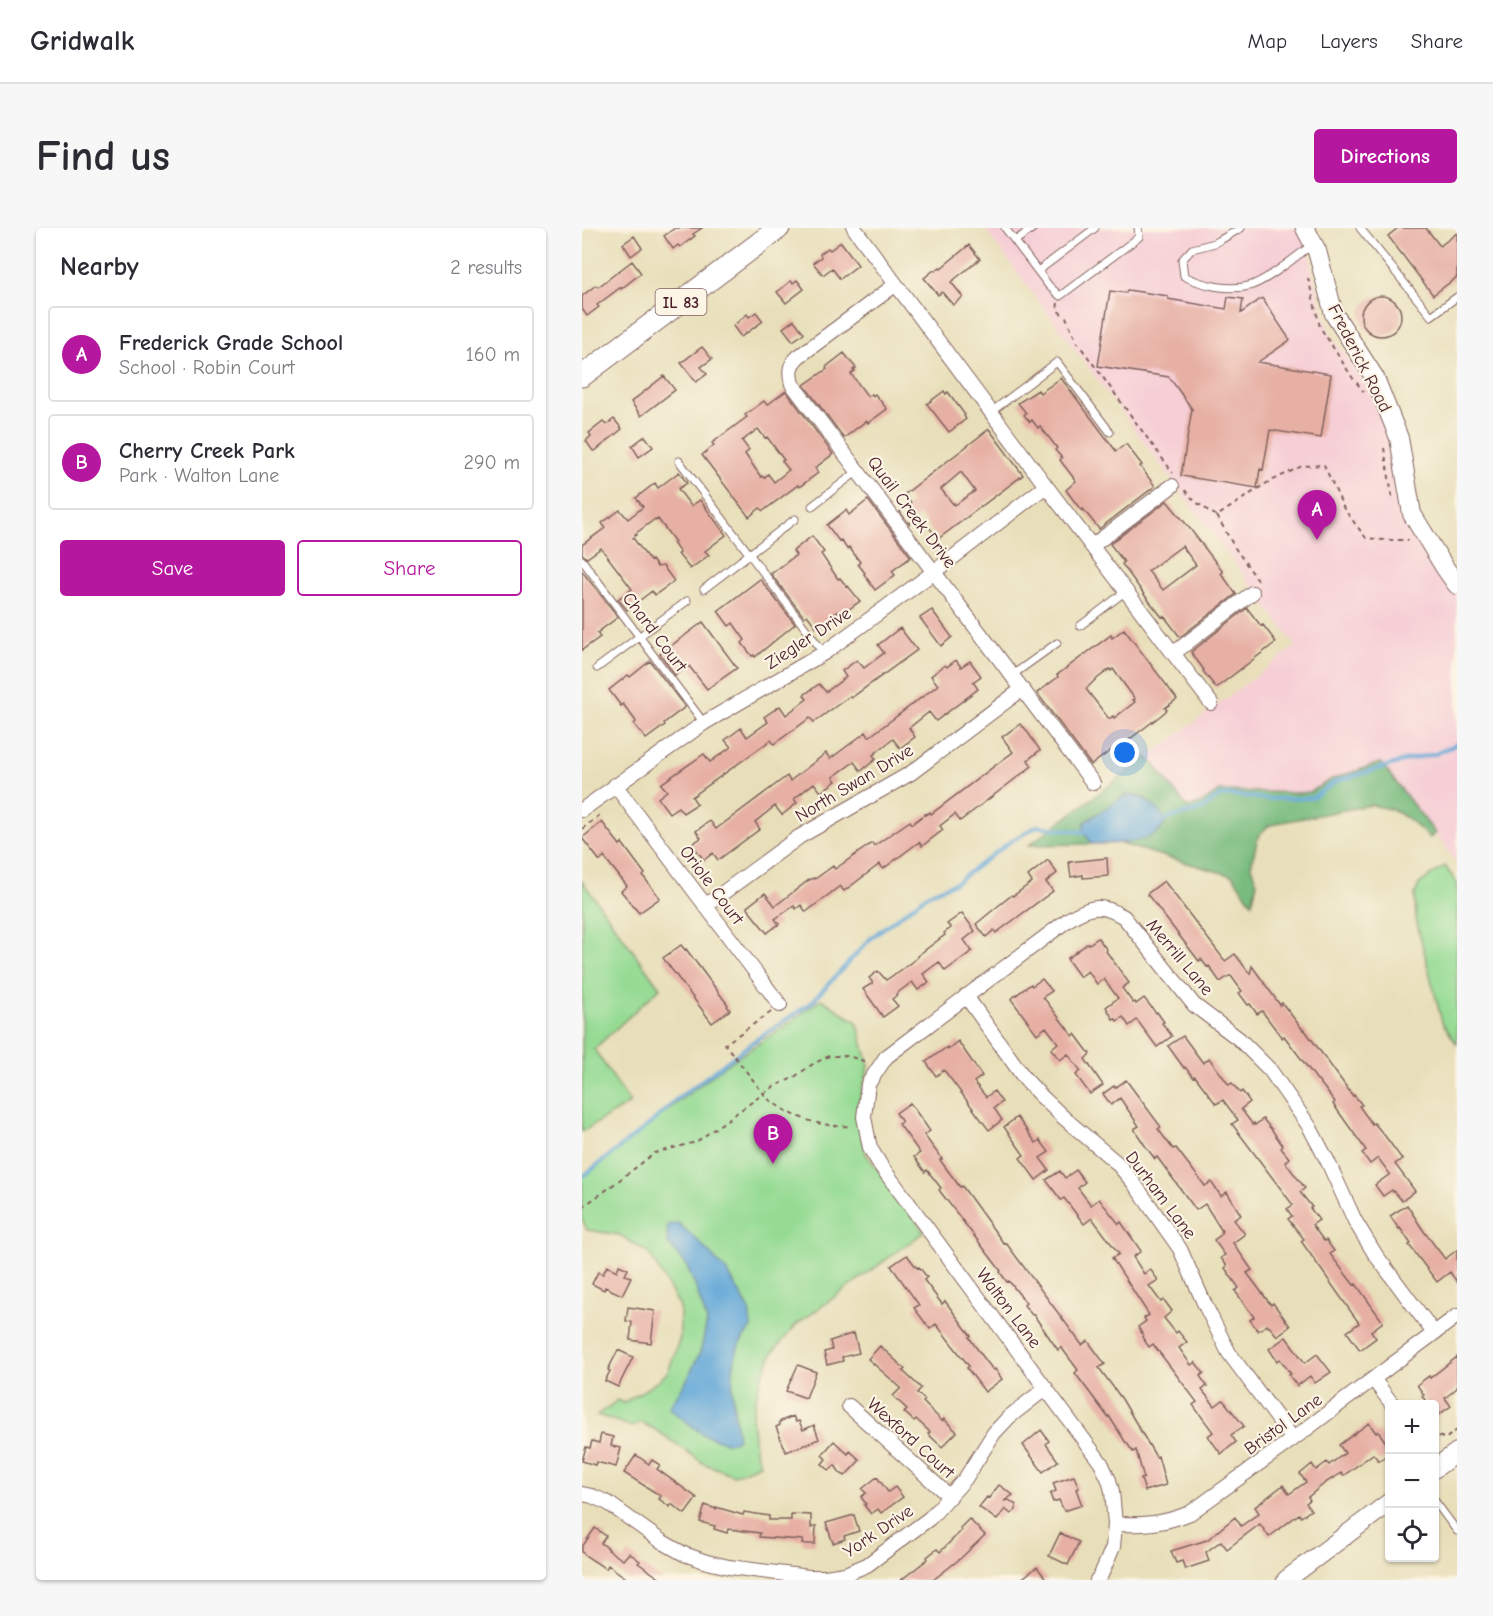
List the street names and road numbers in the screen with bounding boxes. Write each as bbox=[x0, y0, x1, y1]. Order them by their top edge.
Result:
road number: IL 83 bbox=[656, 289, 706, 315]
street label: Frederick Road bbox=[1323, 301, 1396, 416]
street label: Quail Creek Drive bbox=[863, 452, 960, 572]
street label: Chard Court bbox=[618, 588, 692, 677]
street label: Ziegler Drive bbox=[761, 603, 855, 674]
street label: North Swan Drive bbox=[792, 740, 917, 827]
street label: Oriole Court bbox=[675, 842, 749, 930]
street label: Merrill Lane bbox=[1142, 915, 1218, 1000]
street label: Durham Lane bbox=[1121, 1147, 1200, 1243]
street label: Walton Lane bbox=[972, 1264, 1045, 1352]
street label: Bristol Lane bbox=[1240, 1389, 1326, 1460]
street label: Wexford Court bbox=[863, 1394, 959, 1484]
street label: York Drive bbox=[839, 1500, 917, 1562]

